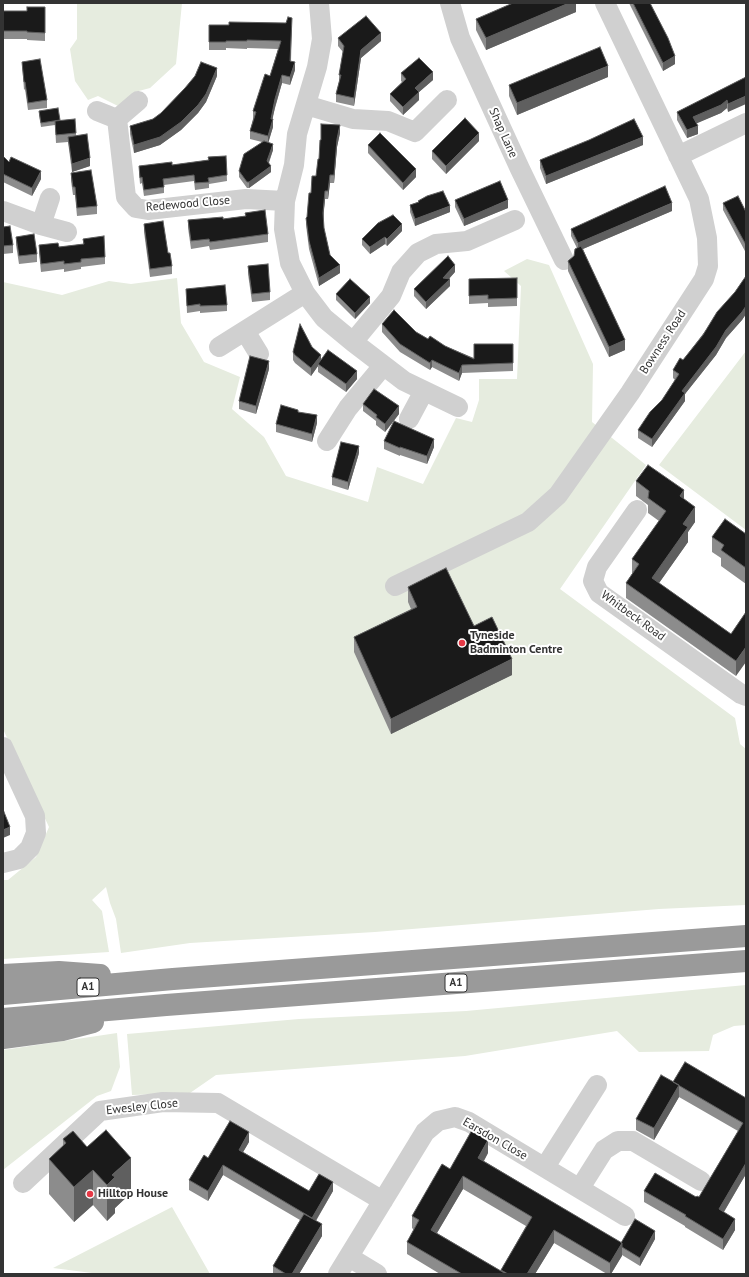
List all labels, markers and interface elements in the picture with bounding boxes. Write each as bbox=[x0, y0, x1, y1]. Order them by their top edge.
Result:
street label: Shap Lane bbox=[486, 106, 520, 160]
street label: Redewood Close bbox=[145, 193, 231, 215]
street label: Bowness Road bbox=[637, 307, 689, 377]
street label: Whitbeck Road bbox=[598, 588, 668, 644]
place label: Tyneside Badminton Centre bbox=[470, 629, 562, 657]
marker: Tyneside Badminton Centre bbox=[457, 638, 467, 648]
road number: A1 bbox=[445, 974, 467, 992]
road number: A1 bbox=[77, 978, 99, 996]
street label: Ewesley Close bbox=[105, 1096, 179, 1118]
street label: Earsdon Close bbox=[460, 1115, 530, 1163]
place label: Hilltop House bbox=[98, 1187, 168, 1201]
marker: Hilltop House bbox=[85, 1189, 95, 1199]

